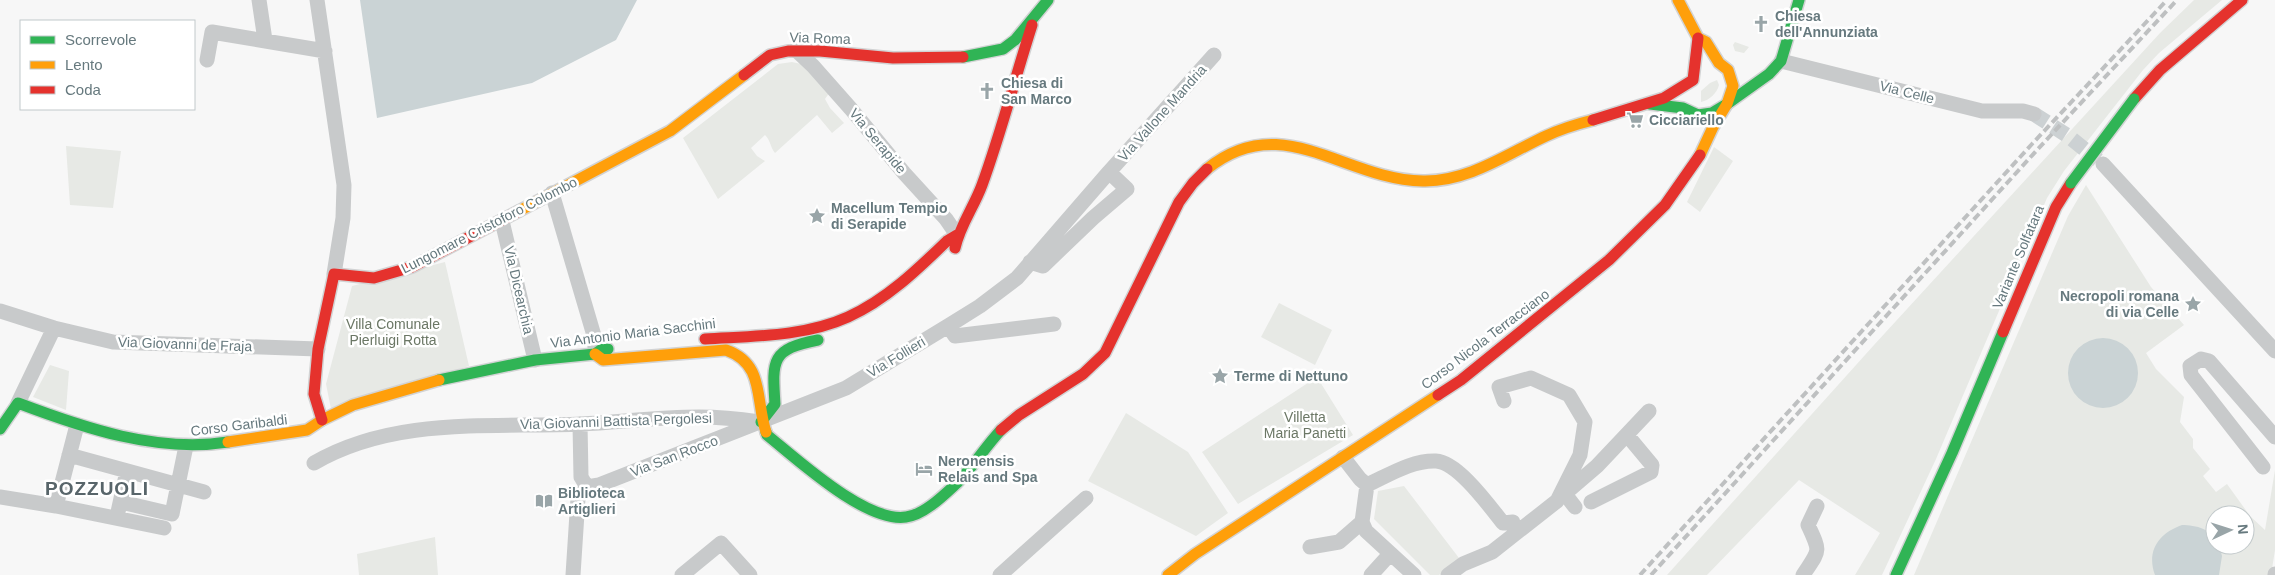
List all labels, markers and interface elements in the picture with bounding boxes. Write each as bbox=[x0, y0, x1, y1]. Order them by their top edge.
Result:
place label: Chiesa dell'Annunziata bbox=[1775, 8, 1878, 40]
church icon: Chiesa dell'Annunziata bbox=[1751, 14, 1771, 34]
legend bbox=[20, 20, 195, 110]
street label: Via Roma bbox=[789, 29, 851, 47]
text: Scorrevole bbox=[65, 31, 137, 48]
text: Lento bbox=[65, 56, 103, 73]
street label: Via Vallone Mandria bbox=[1115, 61, 1210, 164]
place label: Chiesa di San Marco bbox=[1001, 75, 1072, 107]
street label: Via Celle bbox=[1878, 77, 1936, 107]
text: Coda bbox=[65, 81, 102, 98]
church icon: Chiesa di San Marco bbox=[977, 81, 997, 101]
street label: Via Serapide bbox=[846, 105, 910, 177]
supermarket icon: Cicciariello bbox=[1625, 110, 1645, 130]
place label: Cicciariello bbox=[1649, 112, 1724, 128]
street label: Lungomare Cristoforo Colombo bbox=[398, 173, 580, 276]
place label: Macellum Tempio di Serapide bbox=[831, 200, 947, 232]
street label: Variante Solfatara bbox=[1989, 203, 2047, 311]
place icon: Macellum Tempio di Serapide bbox=[807, 206, 827, 226]
street label: Via Dicearchia bbox=[501, 244, 537, 336]
street label: Corso Nicola Terracciano bbox=[1418, 285, 1552, 392]
place label: Necropoli romana di via Celle bbox=[2060, 288, 2179, 320]
place icon: Necropoli romana di via Celle bbox=[2183, 294, 2203, 314]
street label: Via Antonio Maria Sacchini bbox=[549, 315, 717, 351]
park label: Villa Comunale Pierluigi Rotta bbox=[346, 316, 440, 348]
street label: Via Follieri bbox=[864, 333, 928, 381]
street label: Via Giovanni de Fraja bbox=[118, 334, 253, 354]
place icon: Terme di Nettuno bbox=[1210, 366, 1230, 386]
place label: Terme di Nettuno bbox=[1234, 368, 1348, 384]
park label: Villetta Maria Panetti bbox=[1264, 409, 1346, 441]
street label: Via Giovanni Battista Pergolesi bbox=[520, 410, 712, 432]
street label: Corso Garibaldi bbox=[190, 411, 288, 439]
street label: Via San Rocco bbox=[628, 432, 720, 480]
place label: Neronensis Relais and Spa bbox=[938, 453, 1038, 485]
hotel icon: Neronensis Relais and Spa bbox=[914, 459, 934, 479]
district label: POZZUOLI bbox=[45, 478, 149, 499]
place label: Biblioteca Artiglieri bbox=[558, 485, 625, 517]
library icon: Biblioteca Artiglieri bbox=[534, 491, 554, 511]
north arrow bbox=[2205, 505, 2255, 555]
text: N bbox=[2235, 523, 2251, 535]

